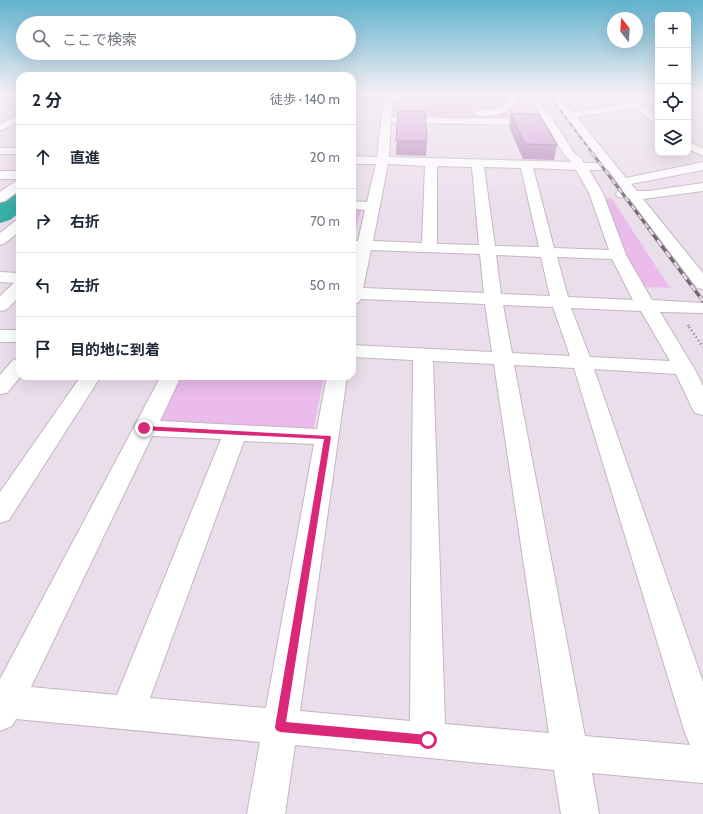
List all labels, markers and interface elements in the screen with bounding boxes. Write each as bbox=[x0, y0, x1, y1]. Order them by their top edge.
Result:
north arrow bbox=[607, 12, 643, 48]
map controls bbox=[655, 12, 691, 156]
button: + bbox=[655, 12, 691, 48]
search box bbox=[16, 16, 356, 60]
icon: search bbox=[30, 27, 52, 49]
text: ここで検索 bbox=[62, 31, 137, 49]
button: − bbox=[655, 48, 691, 84]
button: locate bbox=[655, 84, 691, 120]
text: 2 分 bbox=[32, 90, 62, 110]
text: 徒歩 · 140 m bbox=[270, 91, 340, 107]
button: layers bbox=[655, 120, 691, 156]
icon: ahead bbox=[32, 146, 54, 168]
text: 直進 bbox=[70, 149, 100, 167]
text: 20 m bbox=[310, 149, 340, 165]
icon: right bbox=[32, 210, 54, 232]
text: 右折 bbox=[70, 213, 100, 231]
text: 70 m bbox=[310, 213, 340, 229]
icon: left bbox=[32, 274, 54, 296]
text: 左折 bbox=[70, 277, 100, 295]
text: 50 m bbox=[310, 277, 340, 293]
icon: arrive bbox=[32, 338, 54, 360]
text: 目的地に到着 bbox=[70, 341, 160, 359]
route end bbox=[135, 419, 153, 437]
route start bbox=[419, 731, 437, 749]

